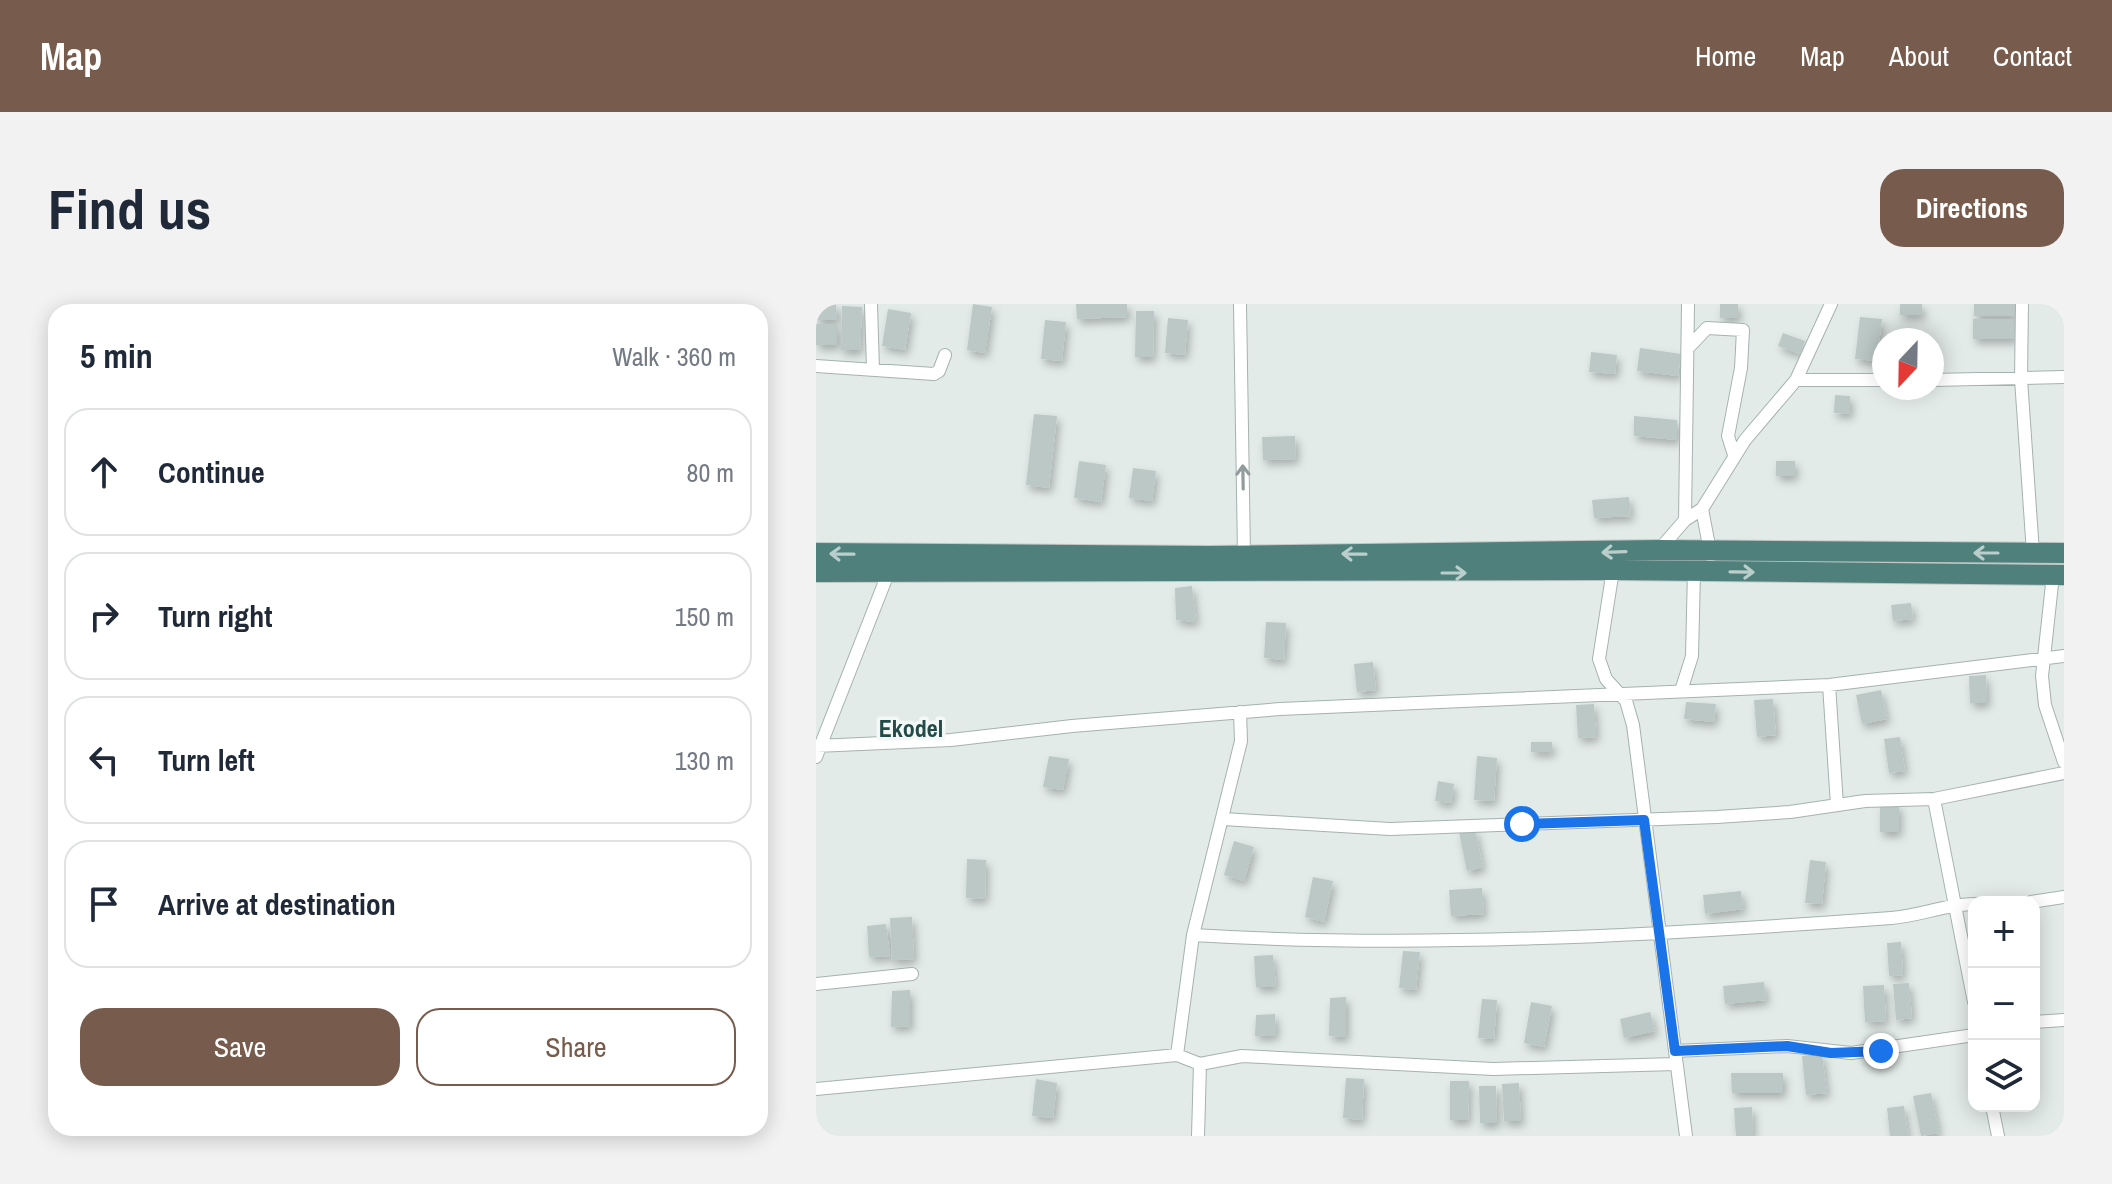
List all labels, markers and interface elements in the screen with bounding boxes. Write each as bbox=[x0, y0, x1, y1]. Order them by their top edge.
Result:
text: Map bbox=[40, 31, 102, 82]
text: Home bbox=[1695, 37, 1756, 75]
text: Map bbox=[1800, 37, 1845, 75]
text: About bbox=[1889, 37, 1949, 75]
text: Contact bbox=[1993, 37, 2072, 75]
button: Directions bbox=[1880, 169, 2064, 247]
text: Find us bbox=[48, 171, 211, 246]
north arrow bbox=[1872, 328, 1944, 400]
text: 5 min bbox=[80, 333, 153, 379]
text: Walk · 360 m bbox=[612, 339, 736, 374]
icon: ahead bbox=[82, 450, 126, 494]
text: Continue bbox=[158, 452, 265, 492]
text: 80 m bbox=[687, 455, 734, 490]
one-way arrow bbox=[1235, 464, 1251, 491]
one-way arrow bbox=[1601, 544, 1628, 559]
one-way arrow bbox=[1973, 545, 2000, 561]
one-way arrow bbox=[829, 546, 856, 562]
one-way arrow bbox=[1341, 546, 1368, 562]
one-way arrow bbox=[1728, 564, 1755, 580]
one-way arrow bbox=[1440, 565, 1467, 581]
icon: right bbox=[82, 594, 126, 638]
text: Turn right bbox=[158, 596, 272, 636]
text: 150 m bbox=[675, 599, 734, 634]
district label: Ekodel bbox=[879, 712, 943, 744]
icon: left bbox=[82, 738, 126, 782]
text: Turn left bbox=[158, 740, 255, 780]
text: 130 m bbox=[675, 743, 734, 778]
route start bbox=[1504, 806, 1540, 842]
icon: arrive bbox=[82, 882, 126, 926]
text: Arrive at destination bbox=[158, 884, 396, 924]
map controls bbox=[1968, 896, 2040, 1112]
button: + bbox=[1968, 896, 2040, 968]
button: − bbox=[1968, 968, 2040, 1040]
button: Save bbox=[80, 1008, 400, 1086]
button: Share bbox=[416, 1008, 736, 1086]
route end bbox=[1863, 1033, 1899, 1069]
button: layers bbox=[1968, 1040, 2040, 1112]

